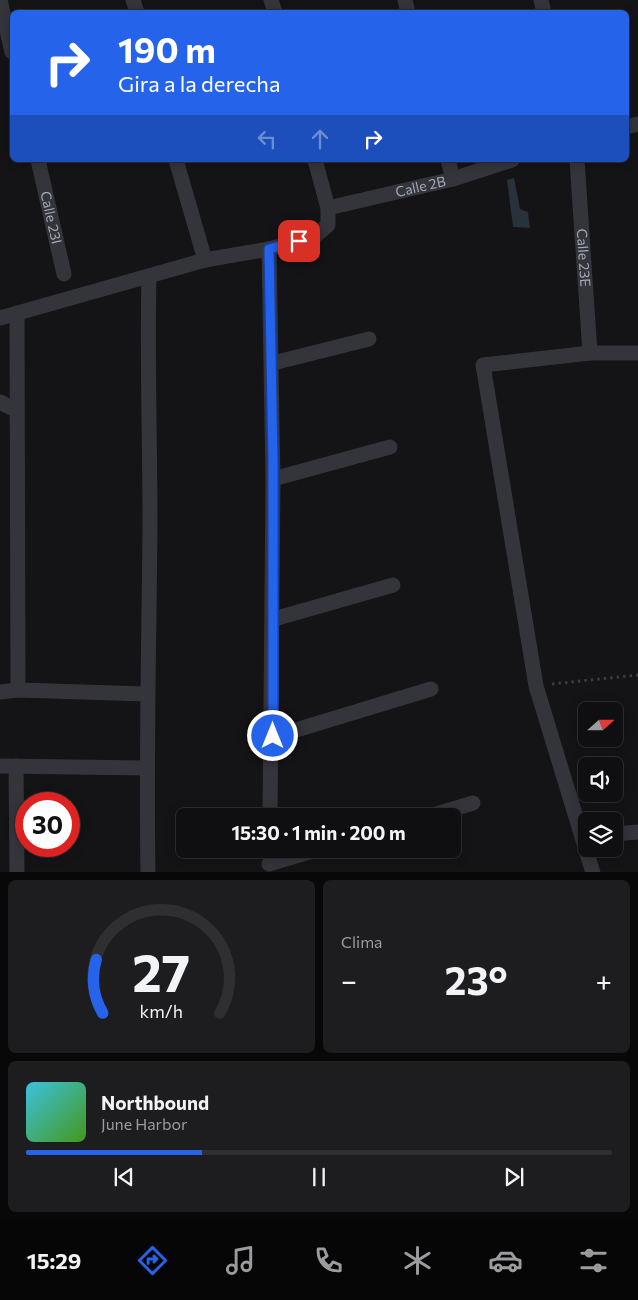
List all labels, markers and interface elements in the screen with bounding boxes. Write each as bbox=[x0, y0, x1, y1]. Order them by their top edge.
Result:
text: 190 m bbox=[118, 27, 216, 70]
icon: right bbox=[35, 30, 100, 95]
text: Gira a la derecha bbox=[118, 70, 280, 97]
icon: left bbox=[253, 125, 281, 153]
icon: ahead bbox=[306, 125, 334, 153]
icon: right bbox=[359, 125, 387, 153]
street label: Calle 2B bbox=[394, 172, 447, 200]
street label: Calle 23I bbox=[37, 189, 66, 246]
pin bbox=[278, 220, 320, 262]
icon: arrive bbox=[285, 227, 313, 255]
street label: Calle 23E bbox=[574, 228, 595, 287]
north arrow bbox=[578, 702, 622, 748]
map controls bbox=[578, 702, 623, 857]
position arrow bbox=[246, 709, 298, 761]
button: sound bbox=[578, 757, 623, 802]
speed limit sign: 30 bbox=[15, 792, 80, 857]
button: layers bbox=[578, 812, 623, 857]
text: 15:30 · 1 min · 200 m bbox=[231, 821, 406, 844]
text: Clima bbox=[341, 932, 382, 951]
text: 27 bbox=[133, 939, 190, 1003]
text: 23° bbox=[445, 956, 508, 1003]
text: − bbox=[341, 963, 357, 997]
text: + bbox=[596, 963, 612, 997]
text: km/h bbox=[140, 1000, 183, 1022]
text: Northbound bbox=[101, 1091, 209, 1114]
text: June Harbor bbox=[101, 1114, 187, 1133]
icon: previous bbox=[110, 1163, 138, 1191]
icon: pause bbox=[305, 1163, 333, 1191]
icon: next bbox=[500, 1163, 528, 1191]
icon: directions bbox=[135, 1243, 170, 1278]
icon: music bbox=[223, 1243, 258, 1278]
icon: phone bbox=[311, 1243, 346, 1278]
icon: climate bbox=[400, 1243, 435, 1278]
icon: car bbox=[488, 1243, 523, 1278]
icon: filters bbox=[576, 1243, 611, 1278]
text: 15:29 bbox=[27, 1247, 81, 1274]

